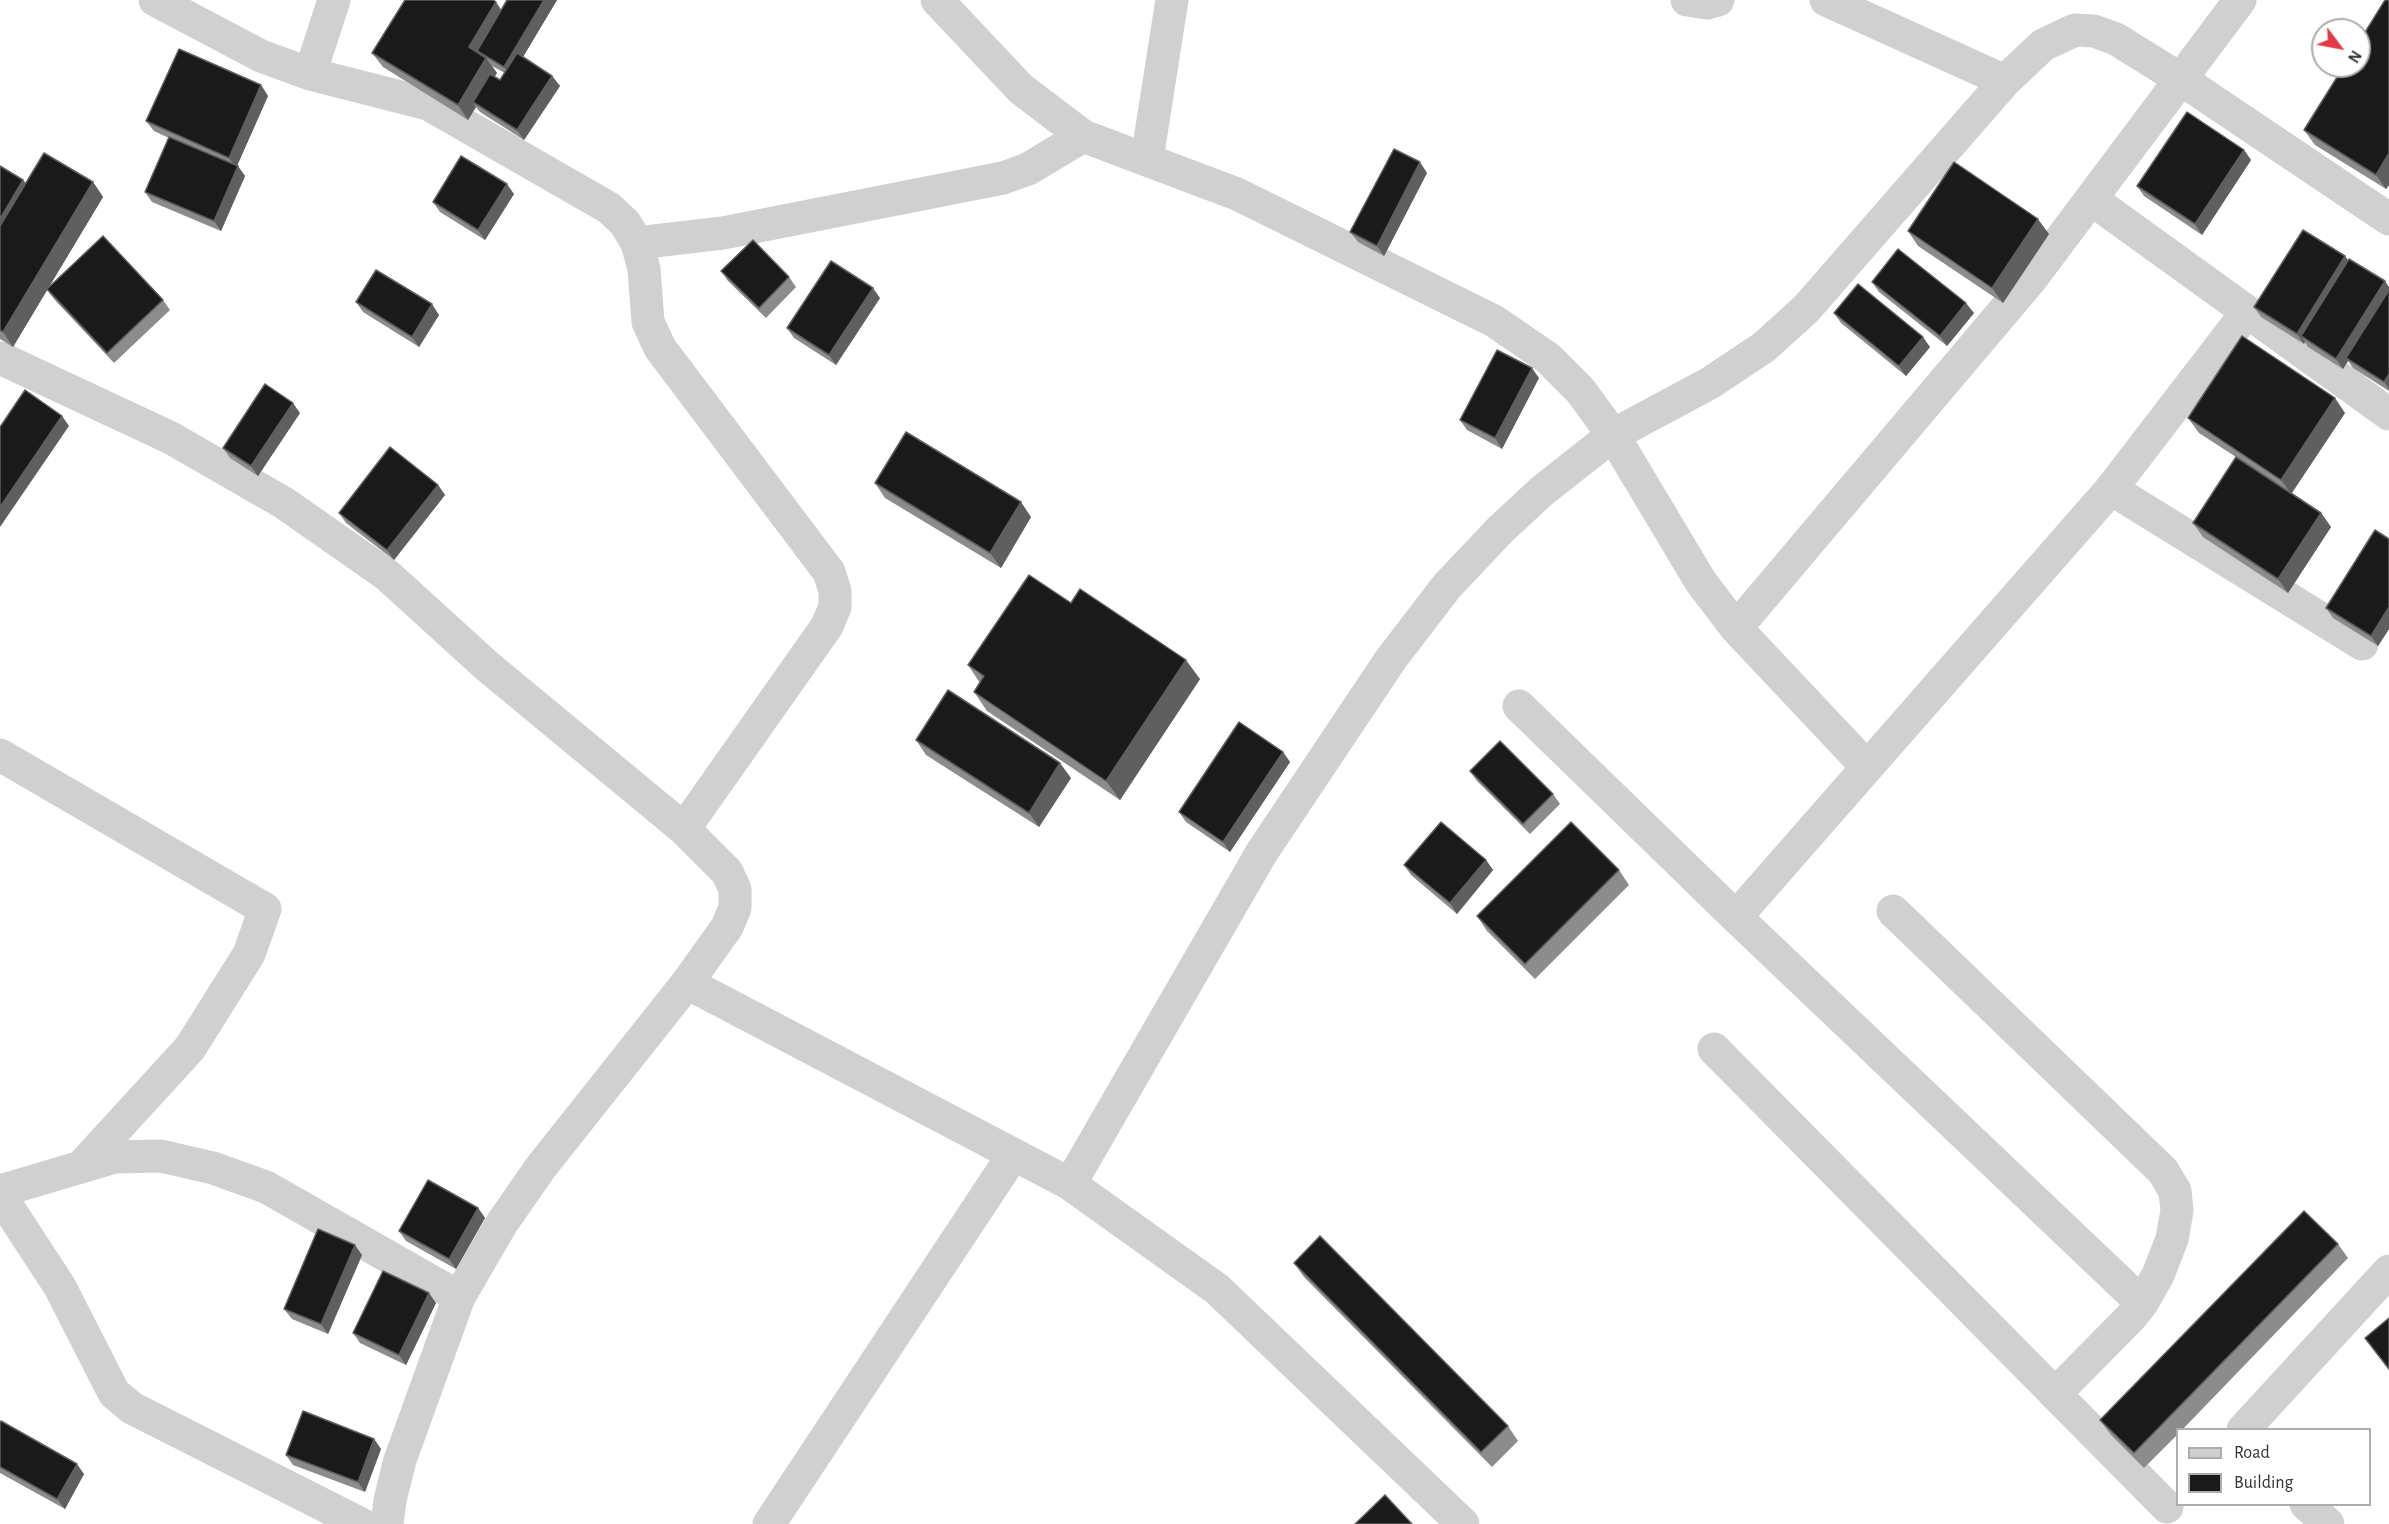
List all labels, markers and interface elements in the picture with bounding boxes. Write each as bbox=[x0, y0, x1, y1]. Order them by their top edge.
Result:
north arrow bbox=[2311, 18, 2371, 78]
text: N bbox=[2345, 48, 2364, 65]
legend bbox=[2176, 1428, 2371, 1506]
text: Road bbox=[2234, 1444, 2270, 1462]
text: Building bbox=[2234, 1474, 2293, 1492]

